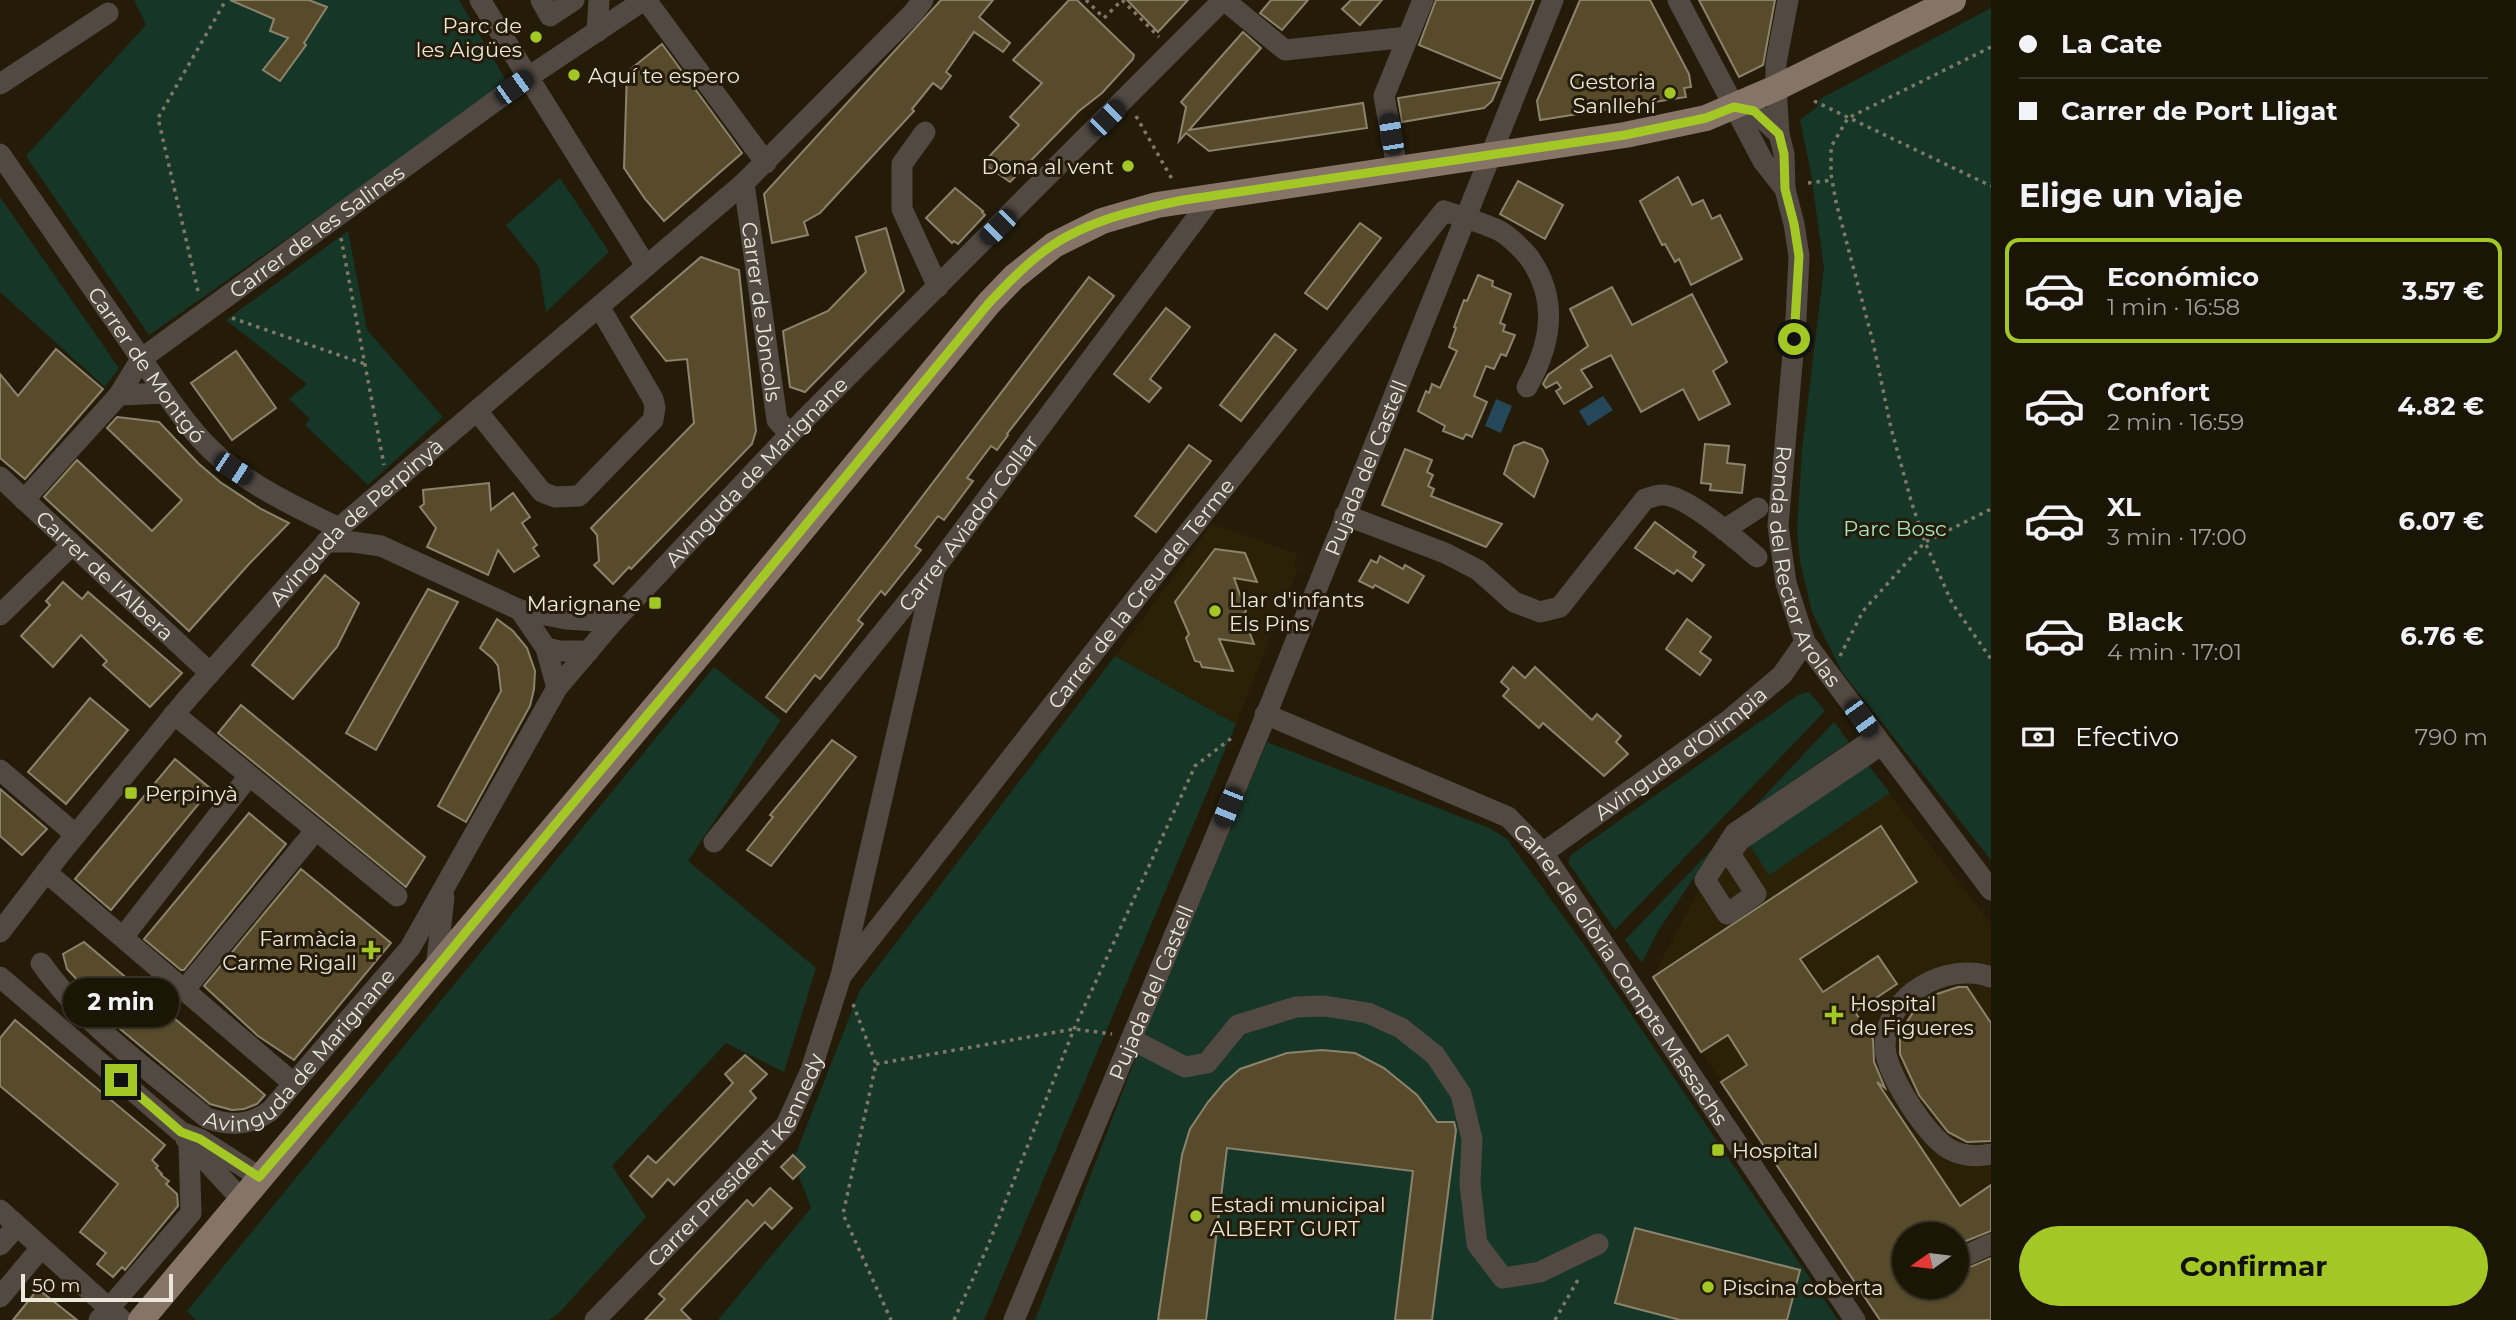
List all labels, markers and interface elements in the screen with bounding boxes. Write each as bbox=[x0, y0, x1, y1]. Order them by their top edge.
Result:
place label: Parc de les Aigües bbox=[416, 13, 522, 62]
text: La Cate bbox=[2061, 28, 2162, 60]
marker: Parc de les Aigües bbox=[528, 29, 544, 45]
place label: Aquí te espero bbox=[588, 63, 740, 88]
car bbox=[491, 66, 538, 108]
marker: Aquí te espero bbox=[566, 67, 582, 83]
place label: Gestoria Sanllehí bbox=[1569, 69, 1657, 118]
marker: Gestoria Sanllehí bbox=[1662, 85, 1678, 101]
text: Carrer de Port Lligat bbox=[2061, 95, 2338, 127]
car bbox=[1085, 96, 1130, 140]
car bbox=[1378, 112, 1405, 156]
place label: Dona al vent bbox=[981, 154, 1114, 179]
marker: Dona al vent bbox=[1120, 158, 1136, 174]
street label: Carrer de les Salines bbox=[224, 159, 409, 303]
text: Elige un viaje bbox=[2019, 176, 2243, 215]
car bbox=[976, 205, 1021, 249]
street label: Carrer de Jòncols bbox=[737, 220, 787, 403]
icon: car bbox=[2023, 259, 2086, 322]
text: Económico bbox=[2107, 261, 2259, 293]
text: 3.57 € bbox=[2402, 275, 2484, 307]
street label: Carrer de Montgó bbox=[83, 282, 211, 448]
text: 1 min · 16:58 bbox=[2107, 293, 2240, 321]
route start bbox=[1778, 323, 1810, 355]
street label: Avinguda de Marignane bbox=[659, 371, 853, 572]
icon: car bbox=[2023, 374, 2086, 437]
street label: Pujada del Castell bbox=[1319, 376, 1412, 559]
text: Confort bbox=[2107, 376, 2210, 408]
text: 4.82 € bbox=[2398, 390, 2484, 422]
text: 2 min · 16:59 bbox=[2107, 408, 2244, 436]
street label: Carrer Aviador Collar bbox=[893, 429, 1043, 616]
street label: Avinguda de Perpinyà bbox=[264, 433, 448, 611]
street label: Ronda del Rector Arolas bbox=[1765, 445, 1847, 692]
car bbox=[210, 449, 257, 489]
street label: Carrer de la Creu del Terme bbox=[1042, 473, 1239, 714]
icon: car bbox=[2023, 489, 2086, 552]
text: XL bbox=[2107, 491, 2141, 523]
street label: Carrer de l'Albera bbox=[31, 505, 179, 646]
text: 6.07 € bbox=[2399, 505, 2484, 537]
park label: Parc Bosc bbox=[1843, 516, 1947, 541]
text: 3 min · 17:00 bbox=[2107, 523, 2247, 551]
place label: Llar d'infants Els Pins bbox=[1229, 587, 1364, 636]
place label: Marignane bbox=[527, 591, 641, 616]
marker: Marignane bbox=[647, 595, 663, 611]
marker: Llar d'infants Els Pins bbox=[1207, 603, 1223, 619]
icon: car bbox=[2023, 604, 2086, 667]
text: Black bbox=[2107, 606, 2183, 638]
text: 6.76 € bbox=[2400, 620, 2484, 652]
text: 4 min · 17:01 bbox=[2107, 638, 2242, 666]
street label: Avinguda d'Olimpia bbox=[1589, 681, 1772, 825]
car bbox=[1841, 695, 1882, 741]
icon: cash bbox=[2019, 718, 2057, 756]
text: Efectivo bbox=[2075, 721, 2179, 753]
text: 790 m bbox=[2415, 723, 2488, 751]
place label: Perpinyà bbox=[145, 781, 238, 806]
car bbox=[1211, 784, 1246, 830]
marker: Perpinyà bbox=[123, 785, 139, 801]
street label: Carrer de Glòria Compte Massachs bbox=[1508, 818, 1734, 1130]
street label: Pujada del Castell bbox=[1103, 901, 1198, 1084]
place label: Farmàcia Carme Rigall bbox=[222, 926, 357, 975]
marker: Farmàcia Carme Rigall bbox=[363, 942, 379, 958]
street label: Avinguda de Marignane bbox=[201, 963, 400, 1136]
callout: 2 min bbox=[63, 978, 179, 1028]
text: 2 min bbox=[87, 988, 155, 1016]
place label: Hospital de Figueres bbox=[1850, 991, 1974, 1040]
marker: Hospital de Figueres bbox=[1824, 1005, 1844, 1025]
street label: Carrer President Kennedy bbox=[642, 1050, 828, 1272]
route end bbox=[105, 1064, 137, 1096]
place label: Hospital bbox=[1732, 1138, 1818, 1163]
marker: Hospital bbox=[1710, 1142, 1726, 1158]
place label: Estadi municipal ALBERT GURT bbox=[1210, 1192, 1386, 1241]
marker: Estadi municipal ALBERT GURT bbox=[1188, 1208, 1204, 1224]
north arrow bbox=[1892, 1222, 1969, 1298]
map controls bbox=[1892, 1222, 1969, 1299]
button: Confirmar bbox=[2019, 1226, 2488, 1306]
scale bar bbox=[21, 1271, 173, 1303]
text: 50 m bbox=[32, 1274, 80, 1297]
place label: Piscina coberta bbox=[1722, 1275, 1883, 1300]
marker: Piscina coberta bbox=[1700, 1279, 1716, 1295]

